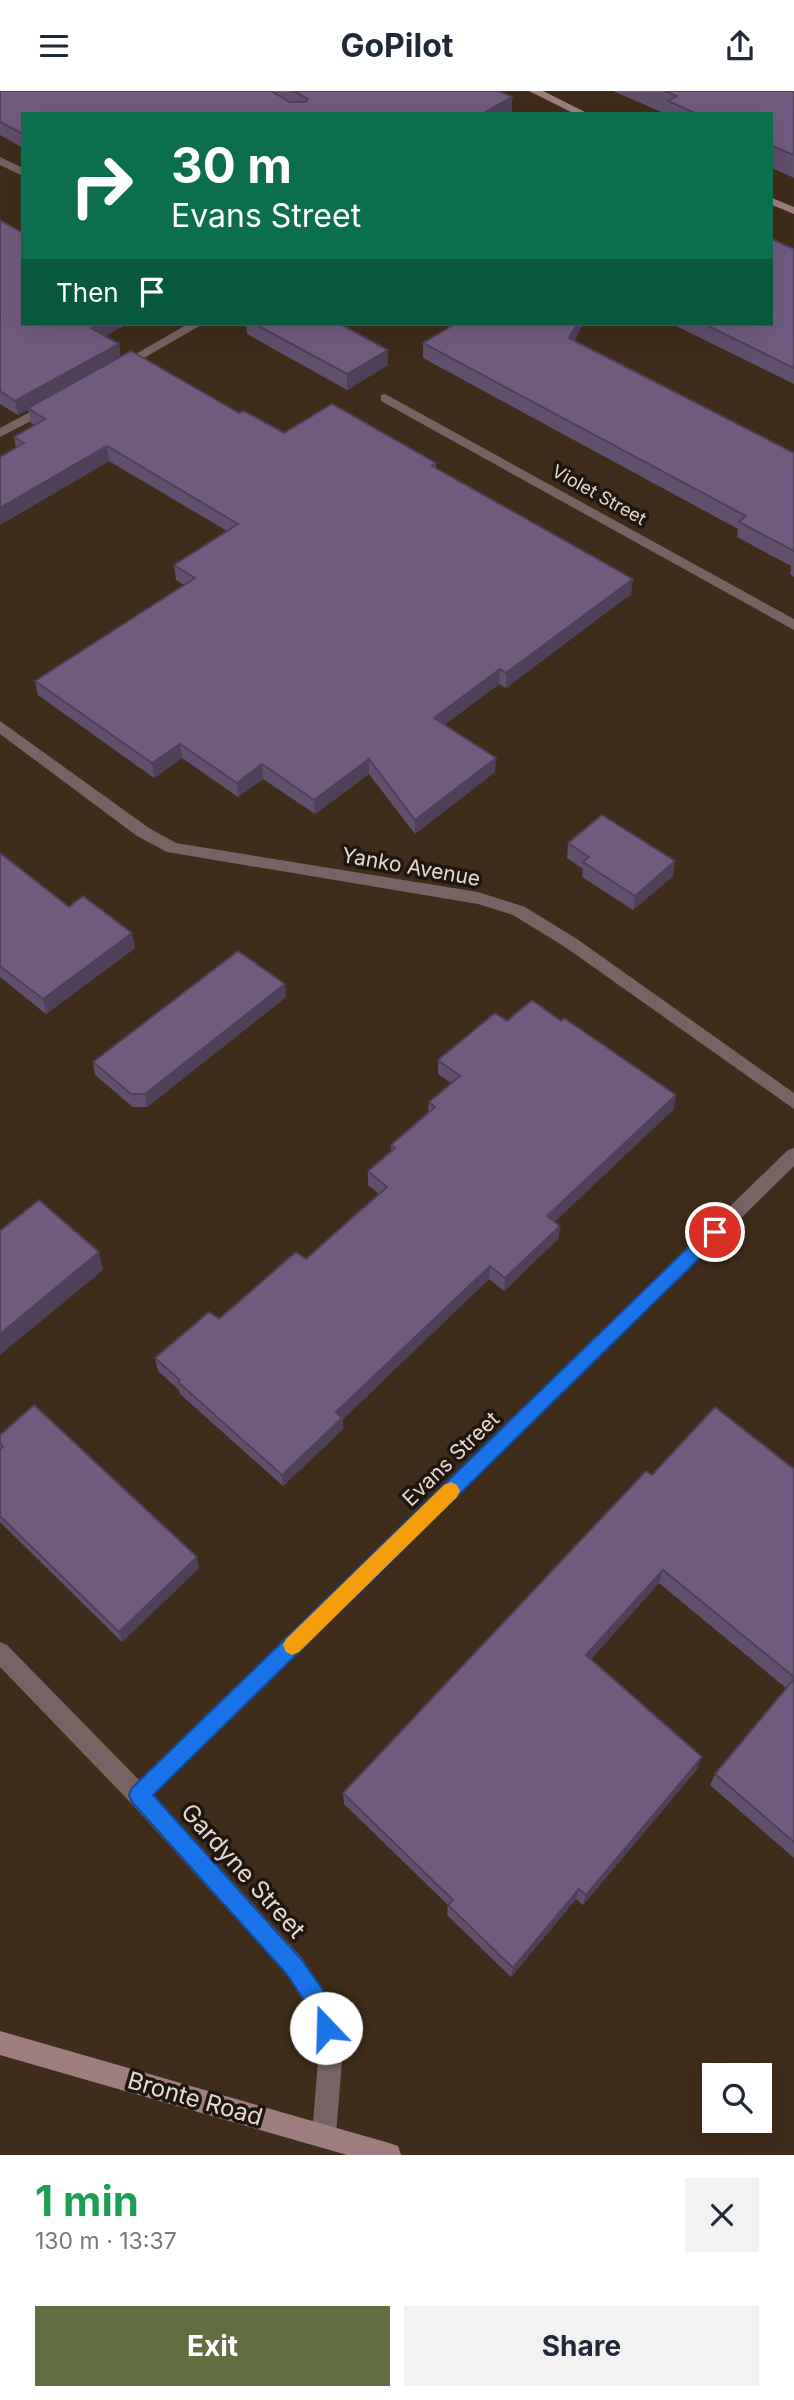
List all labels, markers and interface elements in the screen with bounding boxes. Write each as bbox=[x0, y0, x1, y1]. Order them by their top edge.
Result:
text: GoPilot bbox=[340, 26, 454, 65]
icon: menu bbox=[35, 27, 73, 65]
icon: share bbox=[721, 27, 759, 65]
text: 30 m bbox=[171, 136, 292, 195]
icon: right bbox=[56, 140, 147, 231]
text: Evans Street bbox=[171, 196, 361, 235]
icon: arrive bbox=[133, 273, 171, 311]
text: Then bbox=[56, 277, 119, 308]
street label: Violet Street bbox=[549, 460, 650, 529]
street label: Yanko Avenue bbox=[340, 842, 482, 891]
pin bbox=[685, 1202, 745, 1262]
icon: arrive bbox=[696, 1213, 734, 1251]
street label: Evans Street bbox=[397, 1406, 504, 1511]
street label: Gardyne Street bbox=[175, 1797, 311, 1944]
position arrow bbox=[289, 1991, 363, 2065]
map controls bbox=[702, 2063, 772, 2133]
button: search bbox=[702, 2063, 772, 2133]
street label: Bronte Road bbox=[124, 2065, 266, 2132]
text: 1 min bbox=[35, 2175, 139, 2226]
button: close bbox=[685, 2178, 759, 2252]
text: 130 m · 13:37 bbox=[35, 2227, 177, 2255]
button: Exit bbox=[35, 2306, 390, 2386]
button: Share bbox=[404, 2306, 759, 2386]

